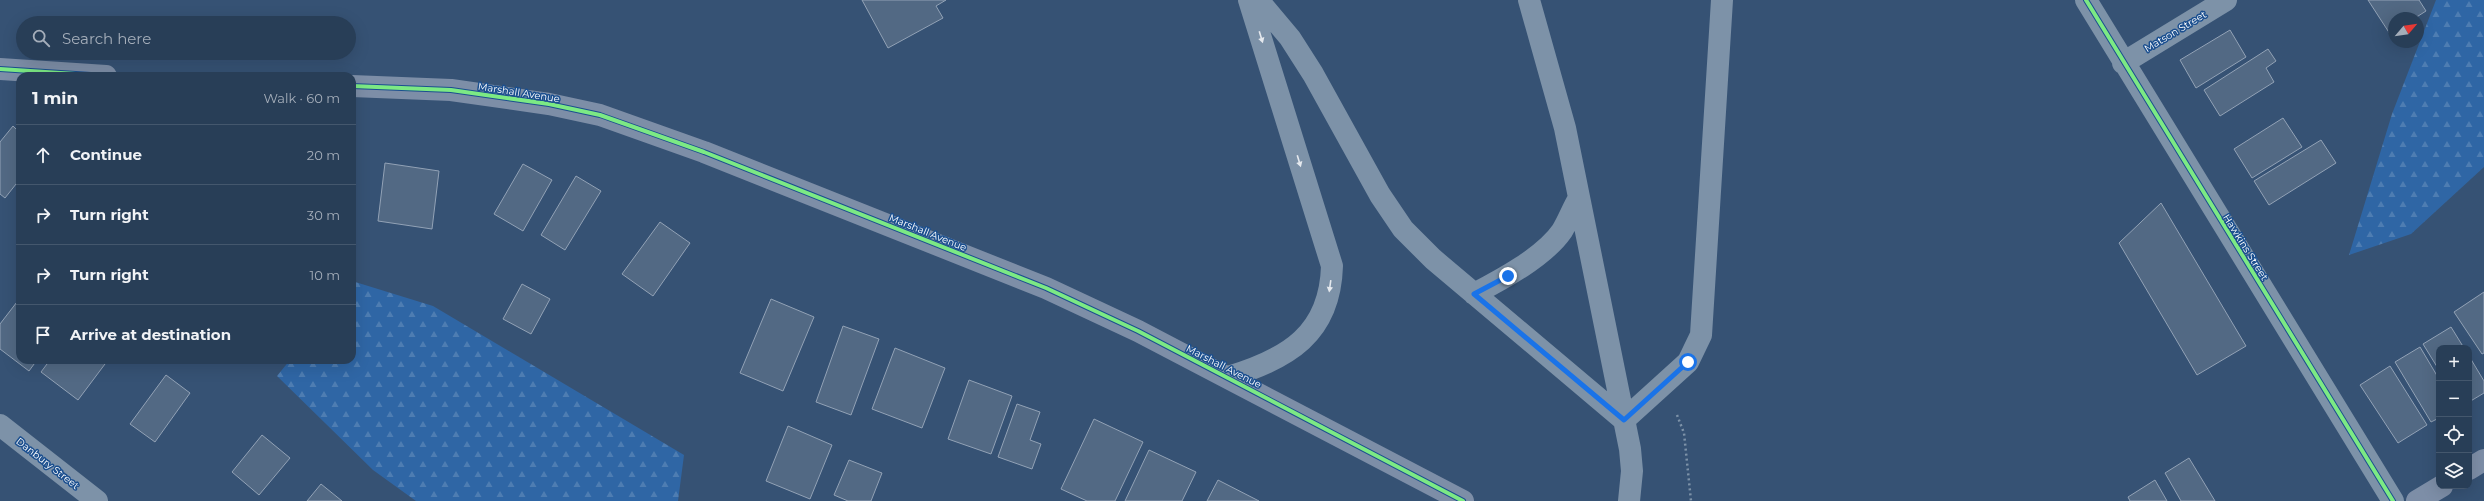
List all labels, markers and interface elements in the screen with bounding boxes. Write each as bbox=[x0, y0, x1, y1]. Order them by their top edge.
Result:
street label: Matson Street bbox=[2142, 8, 2209, 55]
north arrow bbox=[2388, 12, 2424, 48]
search box bbox=[16, 16, 356, 60]
icon: search bbox=[30, 27, 52, 49]
text: Search here bbox=[62, 29, 151, 48]
one-way arrow bbox=[1258, 32, 1264, 44]
street label: Marshall Avenue bbox=[477, 80, 561, 105]
text: 1 min bbox=[32, 88, 78, 108]
text: Walk · 60 m bbox=[264, 90, 340, 106]
icon: ahead bbox=[32, 144, 54, 166]
text: Continue bbox=[70, 145, 142, 164]
text: 20 m bbox=[307, 147, 340, 163]
one-way arrow bbox=[1296, 156, 1302, 168]
icon: right bbox=[32, 204, 54, 226]
text: Turn right bbox=[70, 205, 149, 224]
text: 30 m bbox=[307, 207, 340, 223]
street label: Marshall Avenue bbox=[887, 211, 969, 254]
street label: Hawkins Street bbox=[2220, 212, 2271, 283]
icon: right bbox=[32, 264, 54, 286]
text: Turn right bbox=[70, 265, 149, 284]
text: 10 m bbox=[310, 267, 340, 283]
route end bbox=[1499, 267, 1517, 285]
one-way arrow bbox=[1327, 280, 1333, 293]
icon: arrive bbox=[32, 324, 54, 346]
text: Arrive at destination bbox=[70, 325, 231, 344]
street label: Marshall Avenue bbox=[1184, 342, 1264, 391]
map controls bbox=[2436, 345, 2472, 489]
button: + bbox=[2436, 345, 2472, 381]
route start bbox=[1679, 353, 1697, 371]
button: − bbox=[2436, 381, 2472, 417]
button: locate bbox=[2436, 417, 2472, 453]
street label: Danbury Street bbox=[13, 435, 82, 492]
button: layers bbox=[2436, 453, 2472, 489]

